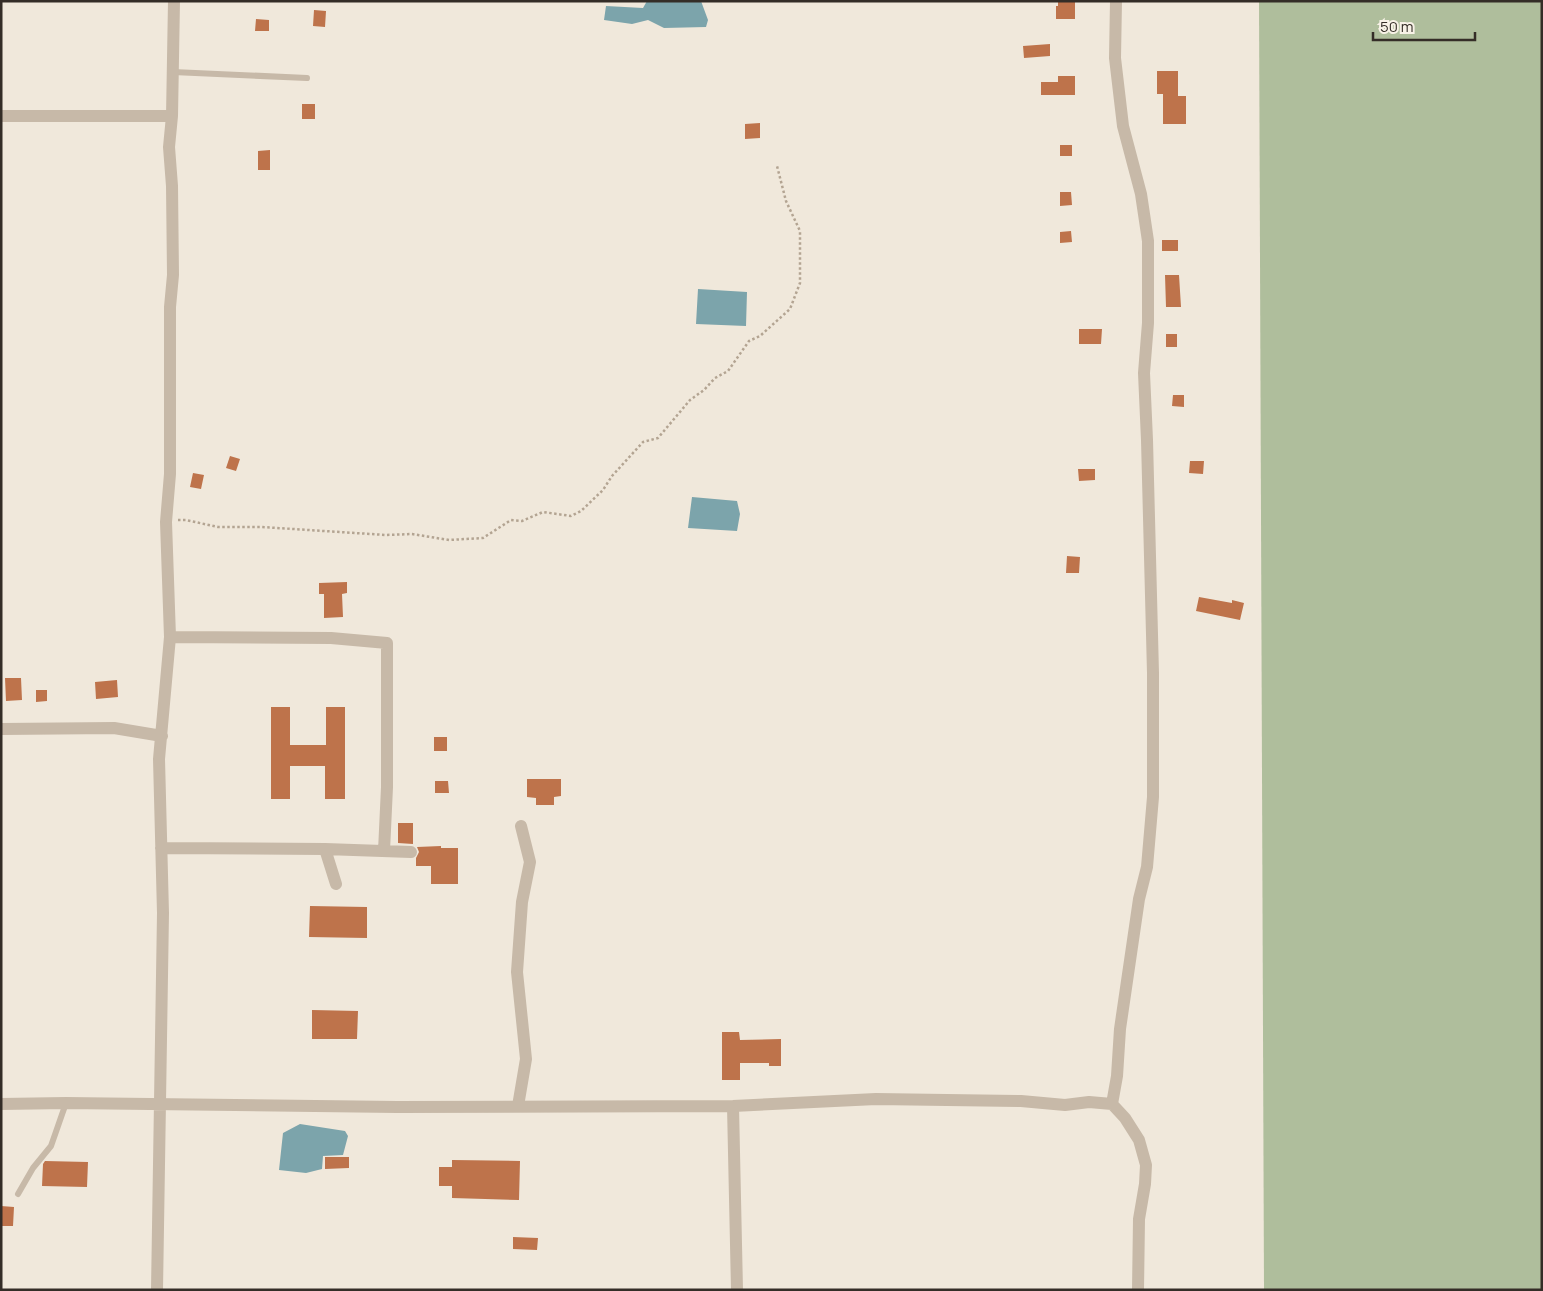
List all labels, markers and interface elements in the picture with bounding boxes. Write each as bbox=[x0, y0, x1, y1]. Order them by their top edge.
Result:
scale bar bbox=[1373, 10, 1476, 42]
text: 50 m bbox=[1380, 16, 1414, 37]

